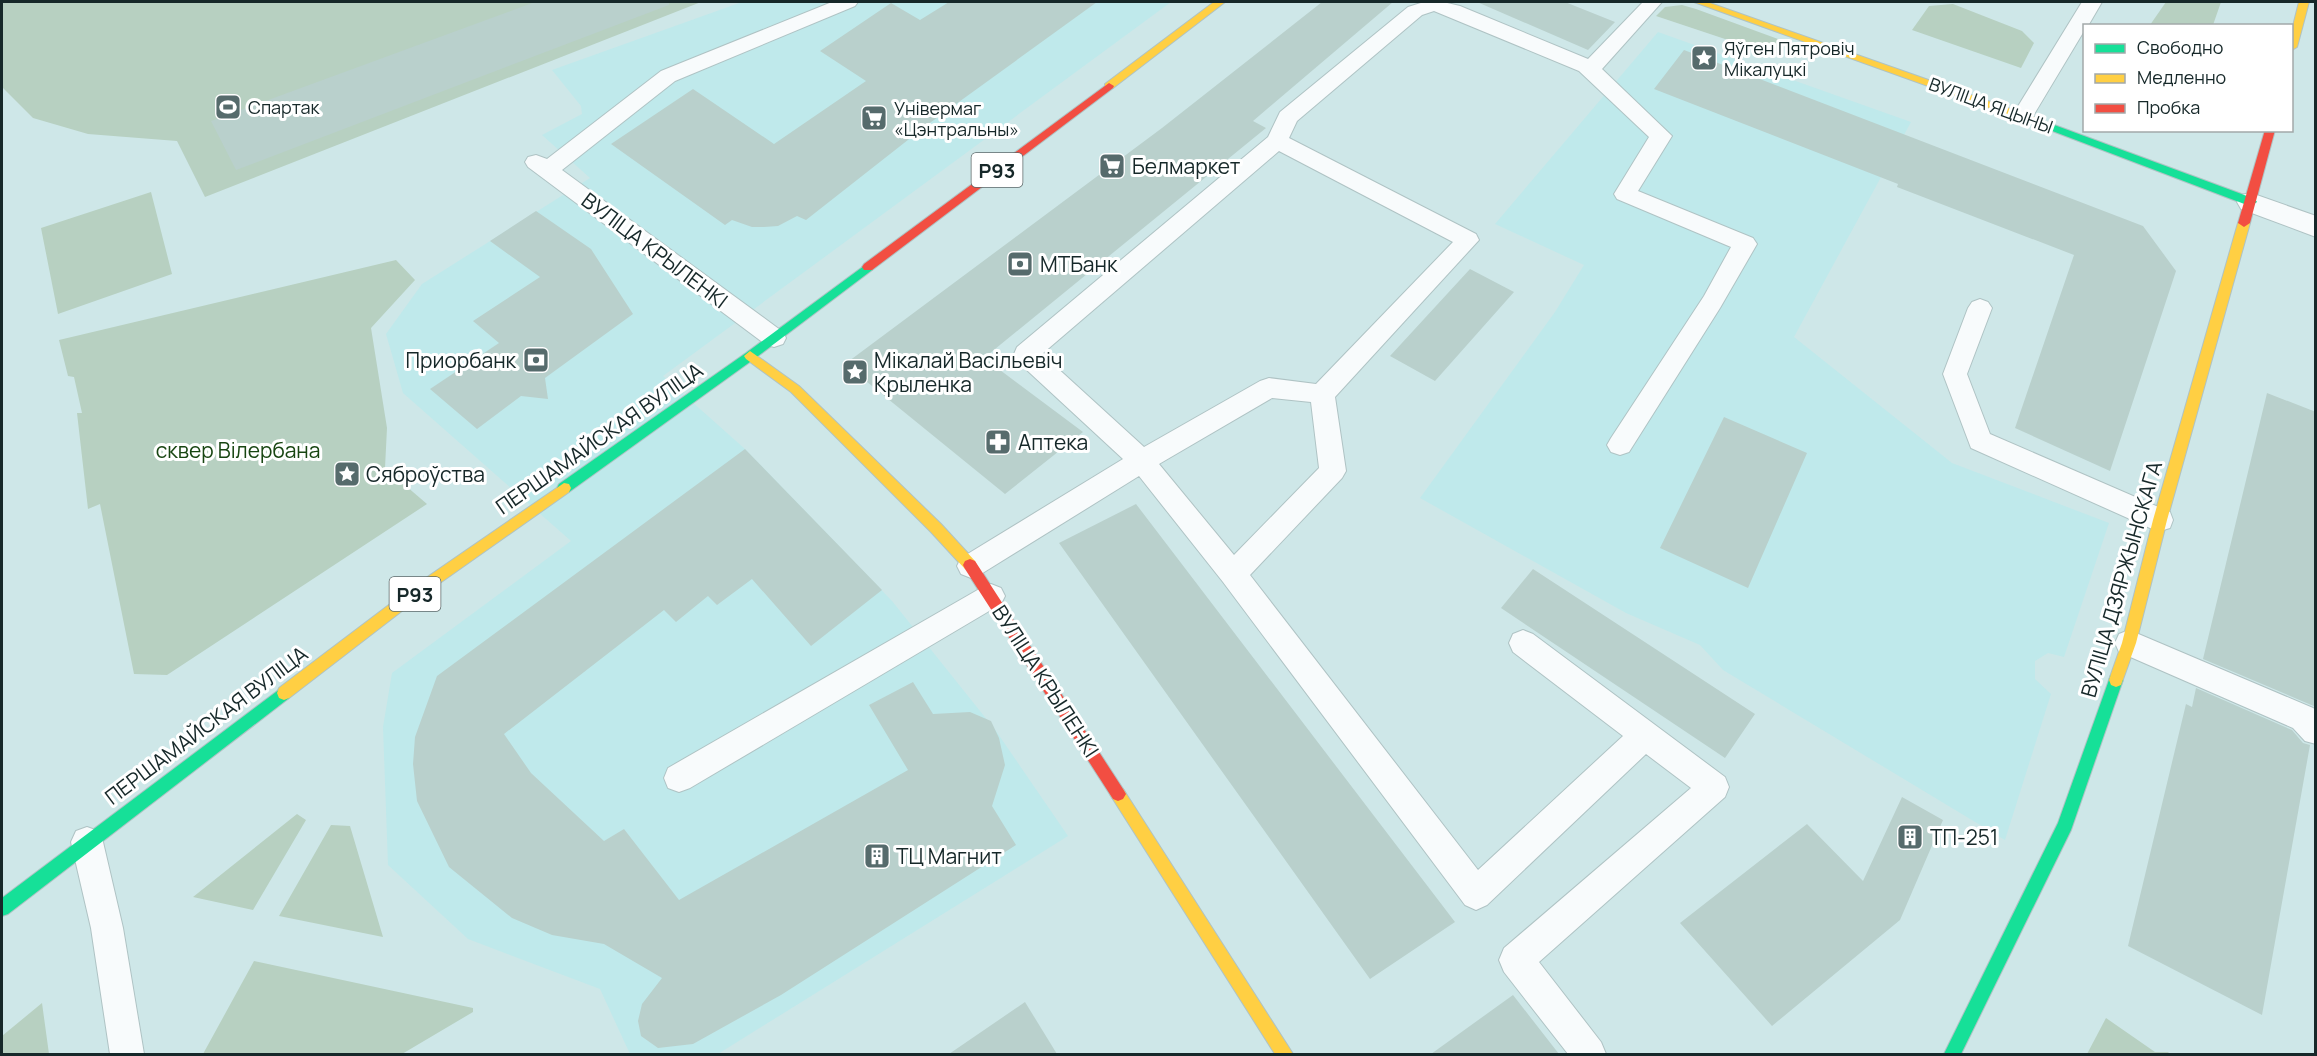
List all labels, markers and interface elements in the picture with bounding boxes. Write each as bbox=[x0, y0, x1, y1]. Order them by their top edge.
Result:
legend bbox=[2083, 24, 2293, 132]
text: Свободно bbox=[2137, 35, 2223, 59]
place label: Яўген Пятровіч Мікалуцкі bbox=[1724, 36, 1854, 81]
place icon: Яўген Пятровіч Мікалуцкі bbox=[1689, 43, 1719, 73]
text: Медленно bbox=[2137, 65, 2226, 89]
street label: ВУЛІЦА ЯЦЫНЫ bbox=[1926, 71, 2056, 139]
sports icon: Спартак bbox=[213, 92, 243, 122]
place label: Спартак bbox=[248, 95, 321, 119]
text: Пробка bbox=[2137, 95, 2200, 119]
place label: Універмаг «Цэнтральны» bbox=[894, 96, 1019, 141]
supermarket icon: Універмаг «Цэнтральны» bbox=[859, 103, 889, 133]
supermarket icon: Белмаркет bbox=[1097, 151, 1127, 181]
place label: Белмаркет bbox=[1132, 152, 1241, 180]
road number: Р93 bbox=[972, 153, 1022, 187]
street label: ВУЛІЦА КРЫЛЕНКІ bbox=[576, 186, 734, 314]
bank icon: МТБанк bbox=[1005, 249, 1035, 279]
place label: МТБанк bbox=[1040, 250, 1118, 278]
bank icon: Приорбанк bbox=[521, 345, 551, 375]
place label: Приорбанк bbox=[406, 346, 517, 374]
place label: Мікалай Васільевіч Крыленка bbox=[874, 346, 1062, 398]
street label: ПЕРШАМАЙСКАЯ ВУЛІЦА bbox=[490, 356, 708, 520]
place icon: Мікалай Васільевіч Крыленка bbox=[840, 357, 870, 387]
pharmacy icon: Аптека bbox=[983, 427, 1013, 457]
place label: Аптека bbox=[1018, 428, 1088, 456]
park label: сквер Вілербана bbox=[156, 436, 320, 464]
street label: ВУЛІЦА ДЗЯРЖЫНСКАГА bbox=[2074, 458, 2168, 700]
place icon: Сяброўства bbox=[332, 459, 362, 489]
place label: Сяброўства bbox=[366, 460, 485, 488]
road number: Р93 bbox=[390, 577, 440, 611]
street label: ВУЛІЦА КРЫЛЕНКІ bbox=[986, 600, 1106, 762]
street label: ПЕРШАМАЙСКАЯ ВУЛІЦА bbox=[99, 640, 313, 810]
building icon: ТП-251 bbox=[1895, 822, 1925, 852]
place label: ТП-251 bbox=[1930, 823, 1998, 851]
building icon: ТЦ Магнит bbox=[862, 841, 892, 871]
place label: ТЦ Магнит bbox=[896, 842, 1002, 870]

